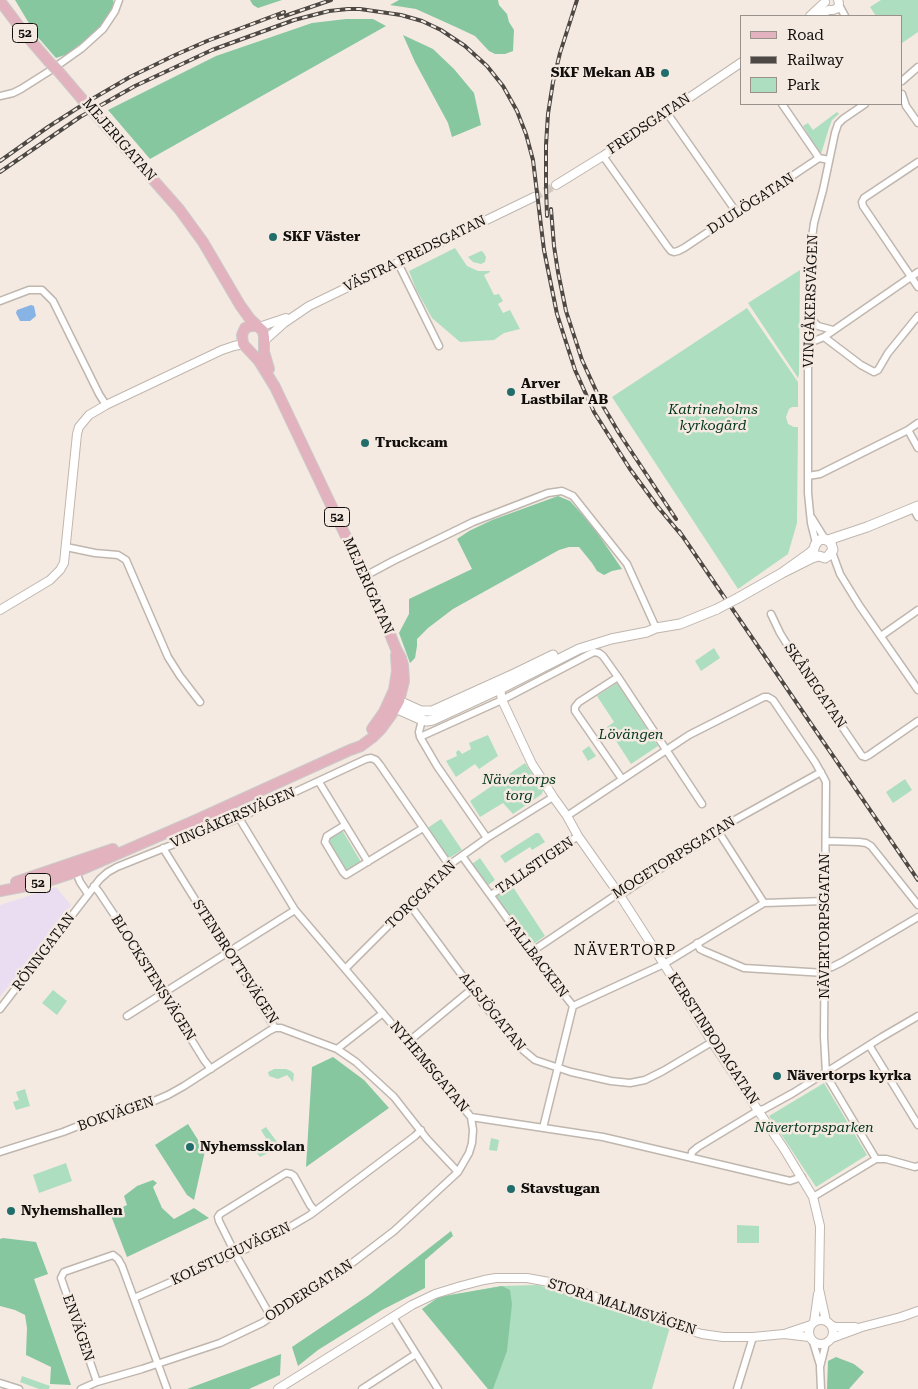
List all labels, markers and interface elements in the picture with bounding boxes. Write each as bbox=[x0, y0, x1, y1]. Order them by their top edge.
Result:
legend bbox=[740, 15, 903, 105]
road number: 52 bbox=[12, 23, 38, 42]
text: Road bbox=[787, 26, 824, 44]
text: Railway bbox=[787, 51, 844, 69]
place label: SKF Mekan AB bbox=[551, 65, 655, 81]
marker: SKF Mekan AB bbox=[659, 67, 671, 79]
text: Park bbox=[787, 76, 820, 94]
street label: FREDSGATAN bbox=[604, 90, 694, 158]
street label: MEJERIGATAN bbox=[78, 95, 160, 185]
street label: DJULÖGATAN bbox=[705, 170, 797, 238]
street label: VÄSTRA FREDSGATAN bbox=[341, 212, 489, 296]
place label: SKF Väster bbox=[283, 229, 360, 245]
marker: SKF Väster bbox=[267, 231, 279, 243]
street label: VINGÅKERSVÄGEN bbox=[800, 234, 822, 368]
place label: Arver Lastbilar AB bbox=[521, 376, 608, 408]
marker: Arver Lastbilar AB bbox=[505, 386, 517, 398]
park label: Katrineholms kyrkogård bbox=[668, 402, 758, 434]
place label: Truckcam bbox=[375, 435, 448, 451]
marker: Truckcam bbox=[359, 437, 371, 449]
road number: 52 bbox=[324, 508, 350, 526]
street label: MEJERIGATAN bbox=[339, 535, 397, 637]
street label: SKÅNEGATAN bbox=[780, 640, 850, 732]
park label: Lövängen bbox=[599, 727, 663, 743]
park label: Nävertorps torg bbox=[482, 772, 556, 804]
street label: VINGÅKERSVÄGEN bbox=[168, 784, 298, 852]
street label: MOGETORPSGATAN bbox=[609, 813, 739, 903]
street label: TALLSTIGEN bbox=[493, 834, 577, 898]
street label: NÄVERTORPSGATAN bbox=[817, 853, 833, 999]
street label: TORGGATAN bbox=[382, 857, 460, 933]
road number: 52 bbox=[26, 874, 50, 892]
street label: STENBROTTSVÄGEN bbox=[189, 897, 281, 1027]
street label: RÖNNGATAN bbox=[9, 910, 79, 994]
street label: BLOCKSTENSVÄGEN bbox=[107, 912, 199, 1044]
street label: TALLBACKEN bbox=[501, 915, 571, 1001]
district label: NÄVERTORP bbox=[573, 942, 677, 960]
street label: ALSJÖGATAN bbox=[455, 969, 529, 1055]
street label: KERSTINBODAGATAN bbox=[664, 970, 762, 1108]
street label: NYHEMSGATAN bbox=[386, 1018, 472, 1116]
place label: Nävertorps kyrka bbox=[787, 1068, 911, 1084]
marker: Nävertorps kyrka bbox=[771, 1070, 783, 1082]
street label: BOKVÄGEN bbox=[75, 1093, 157, 1135]
park label: Nävertorpsparken bbox=[754, 1120, 874, 1136]
place label: Nyhemsskolan bbox=[200, 1139, 305, 1155]
marker: Nyhemsskolan bbox=[184, 1141, 196, 1153]
place label: Stavstugan bbox=[521, 1181, 600, 1197]
marker: Stavstugan bbox=[505, 1183, 517, 1195]
place label: Nyhemshallen bbox=[21, 1203, 123, 1219]
marker: Nyhemshallen bbox=[5, 1205, 17, 1217]
street label: KOLSTUGUVÄGEN bbox=[169, 1219, 293, 1289]
street label: ODDERGATAN bbox=[262, 1256, 356, 1326]
street label: STORA MALMSVÄGEN bbox=[546, 1275, 698, 1339]
street label: ENVÄGEN bbox=[59, 1292, 97, 1364]

